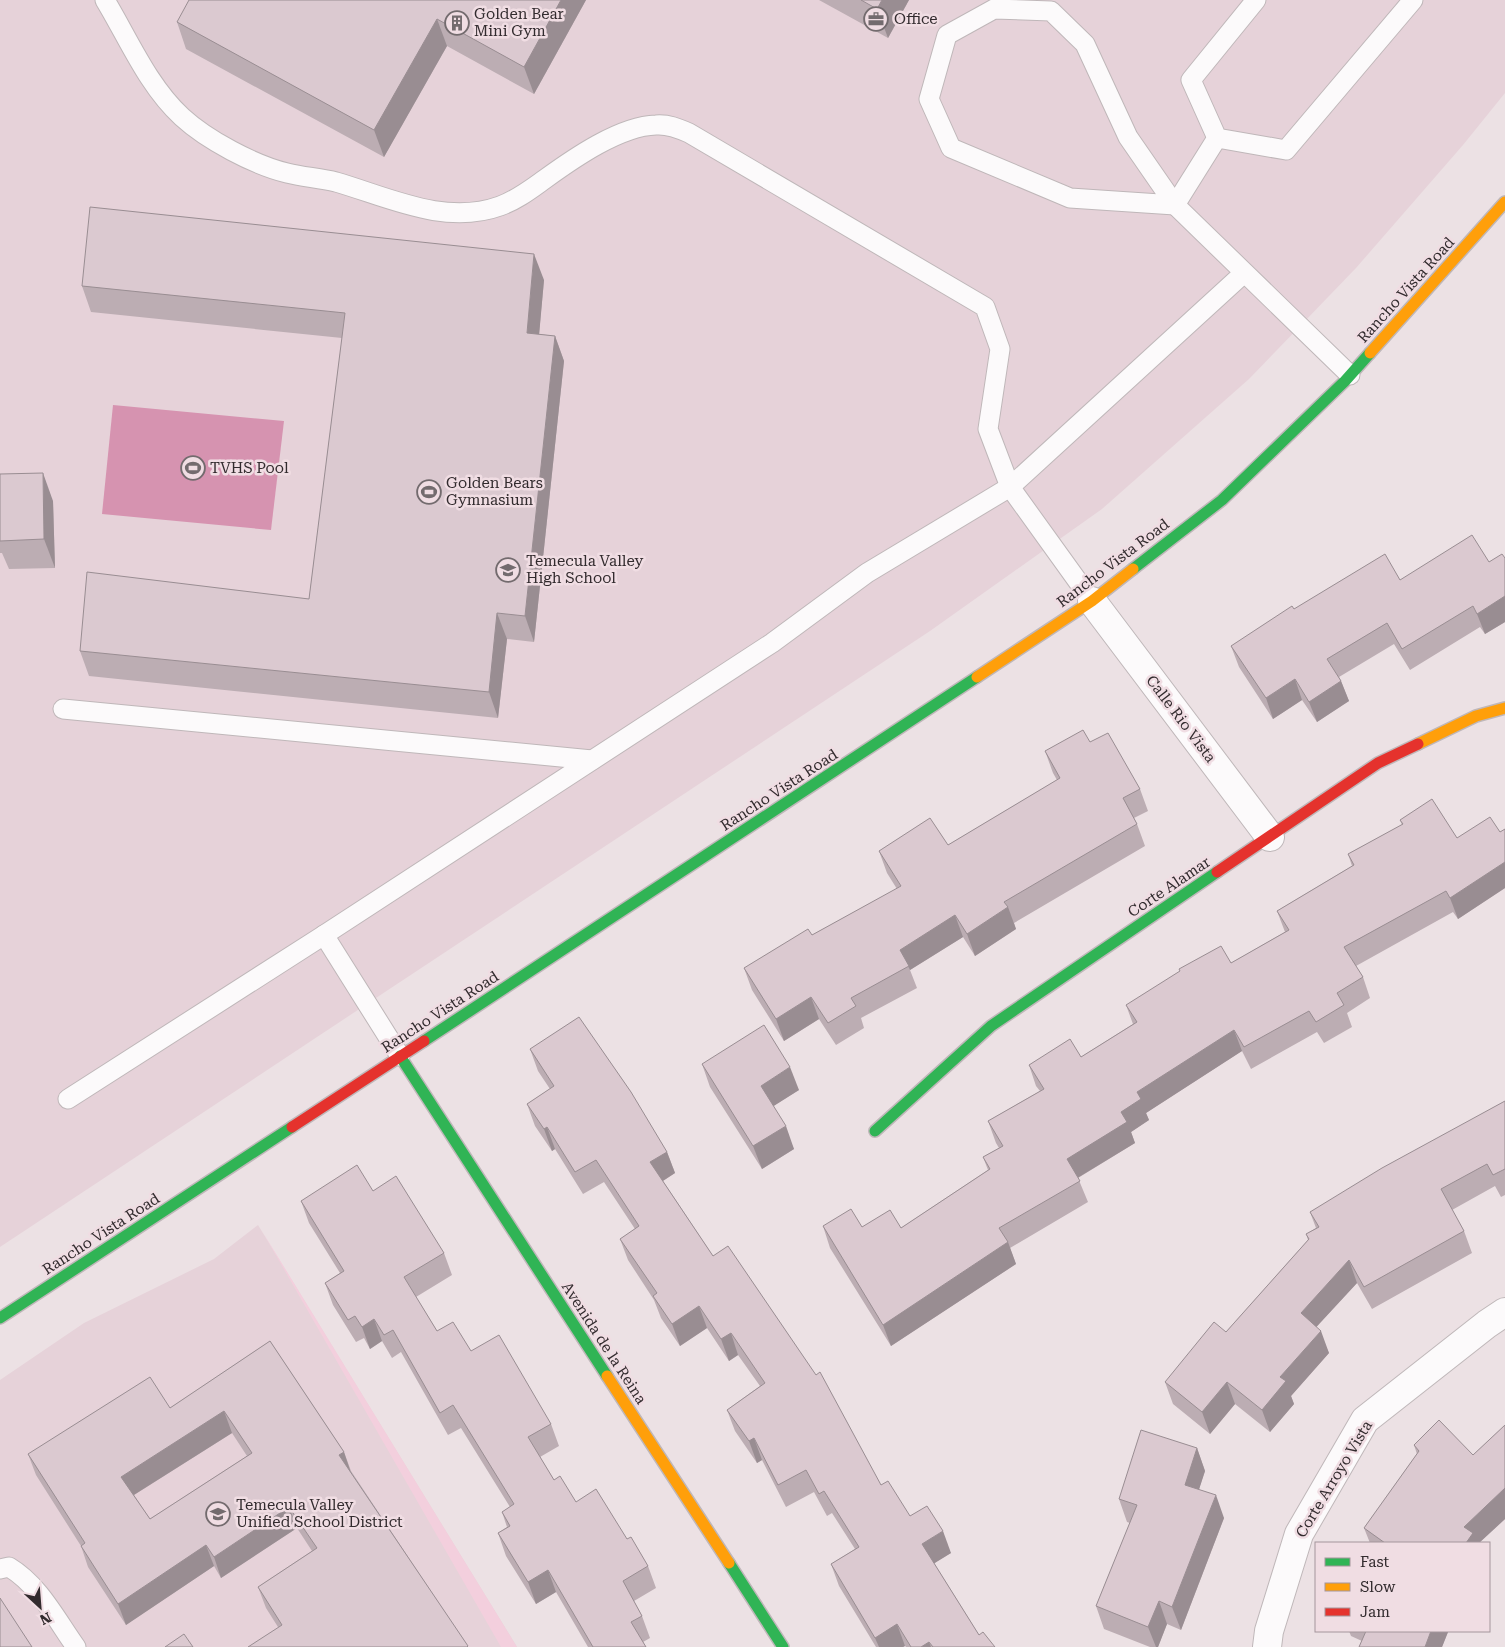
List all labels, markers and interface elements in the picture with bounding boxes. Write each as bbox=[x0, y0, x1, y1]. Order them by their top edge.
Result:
place label: Golden Bear Mini Gym bbox=[474, 5, 564, 40]
office icon: Office bbox=[863, 6, 889, 32]
building icon: Golden Bear Mini Gym bbox=[444, 10, 470, 36]
place label: Office bbox=[894, 10, 938, 28]
street label: Rancho Vista Road bbox=[1354, 233, 1458, 347]
sports icon: TVHS Pool bbox=[180, 455, 206, 481]
place label: TVHS Pool bbox=[210, 459, 289, 477]
place label: Golden Bears Gymnasium bbox=[446, 474, 543, 509]
sports icon: Golden Bears Gymnasium bbox=[416, 479, 442, 505]
street label: Rancho Vista Road bbox=[1053, 515, 1173, 611]
place label: Temecula Valley High School bbox=[526, 552, 644, 587]
school or university icon: Temecula Valley High School bbox=[495, 557, 521, 583]
street label: Calle Rio Vista bbox=[1142, 672, 1220, 766]
street label: Rancho Vista Road bbox=[717, 745, 841, 835]
street label: Corte Alamar bbox=[1124, 853, 1214, 921]
street label: Rancho Vista Road bbox=[378, 967, 502, 1057]
street label: Rancho Vista Road bbox=[39, 1189, 163, 1279]
street label: Avenida de la Reina bbox=[558, 1279, 650, 1407]
street label: Corte Arroyo Vista bbox=[1292, 1417, 1376, 1541]
place label: Temecula Valley Unified School District bbox=[236, 1496, 403, 1531]
school or university icon: Temecula Valley Unified School District bbox=[205, 1501, 231, 1527]
legend bbox=[1315, 1542, 1490, 1632]
text: Fast bbox=[1360, 1553, 1390, 1571]
text: Slow bbox=[1360, 1578, 1396, 1596]
north arrow bbox=[15, 1582, 65, 1632]
text: Jam bbox=[1360, 1603, 1390, 1621]
text: N bbox=[37, 1609, 54, 1628]

